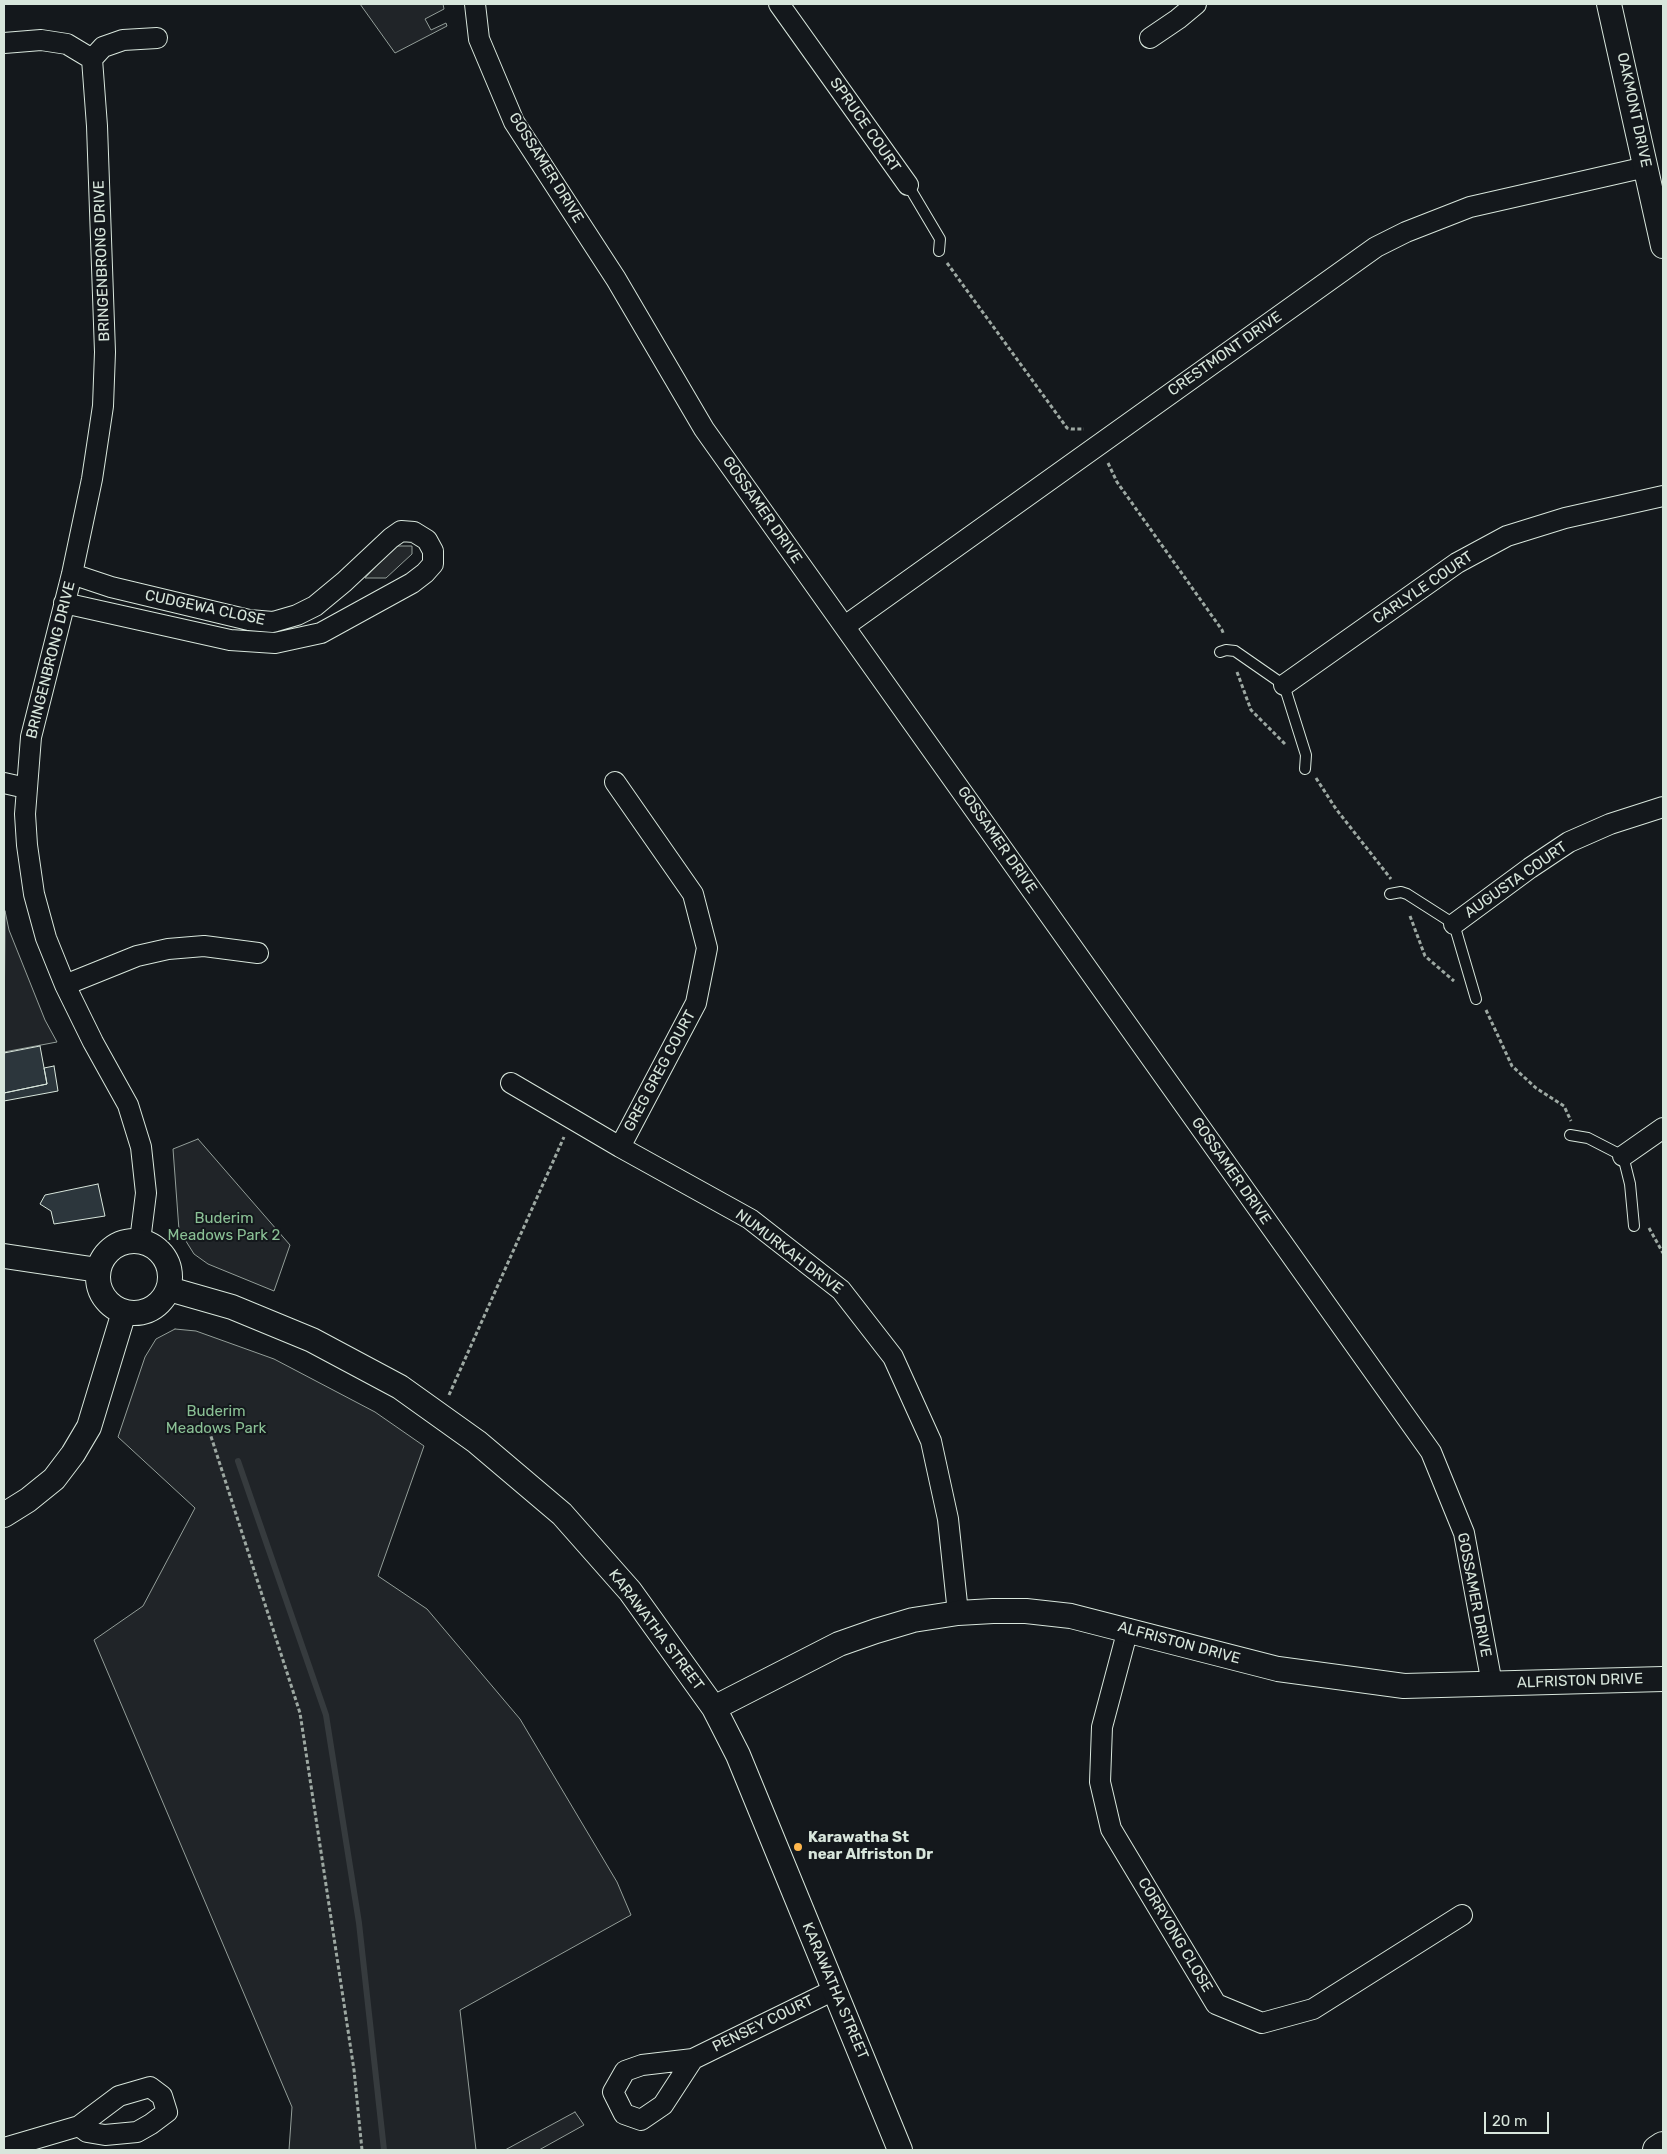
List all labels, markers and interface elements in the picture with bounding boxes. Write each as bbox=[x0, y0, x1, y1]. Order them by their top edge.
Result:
street label: OAKMONT DRIVE bbox=[1613, 51, 1655, 169]
street label: SPRUCE COURT bbox=[826, 74, 904, 176]
street label: GOSSAMER DRIVE bbox=[505, 110, 587, 226]
street label: BRINGENBRONG DRIVE bbox=[90, 180, 114, 342]
street label: CRESTMONT DRIVE bbox=[1165, 308, 1285, 400]
street label: GOSSAMER DRIVE bbox=[718, 453, 806, 567]
street label: CARLYLE COURT bbox=[1370, 548, 1476, 628]
street label: BRINGENBRONG DRIVE bbox=[23, 579, 79, 741]
street label: CUDGEWA CLOSE bbox=[143, 586, 267, 630]
street label: GOSSAMER DRIVE bbox=[953, 783, 1041, 897]
street label: AUGUSTA COURT bbox=[1461, 838, 1571, 922]
street label: GREG GREG COURT bbox=[620, 1007, 700, 1135]
street label: GOSSAMER DRIVE bbox=[1187, 1114, 1275, 1228]
street label: NUMURKAH DRIVE bbox=[732, 1206, 846, 1298]
park label: Buderim Meadows Park 2 bbox=[168, 1210, 280, 1245]
park label: Buderim Meadows Park bbox=[166, 1403, 266, 1438]
street label: GOSSAMER DRIVE bbox=[1453, 1531, 1495, 1659]
street label: KARAWATHA STREET bbox=[605, 1566, 707, 1694]
street label: ALFRISTON DRIVE bbox=[1116, 1618, 1242, 1668]
street label: ALFRISTON DRIVE bbox=[1517, 1670, 1643, 1692]
place label: Karawatha St near Alfriston Dr bbox=[808, 1829, 933, 1864]
marker: Karawatha St near Alfriston Dr bbox=[792, 1841, 804, 1853]
street label: CORRYONG CLOSE bbox=[1134, 1875, 1216, 1995]
street label: KARAWATHA STREET bbox=[798, 1920, 872, 2062]
street label: PENSEY COURT bbox=[710, 1992, 816, 2056]
scale bar bbox=[1487, 2102, 1552, 2134]
text: 20 m bbox=[1492, 2112, 1527, 2130]

